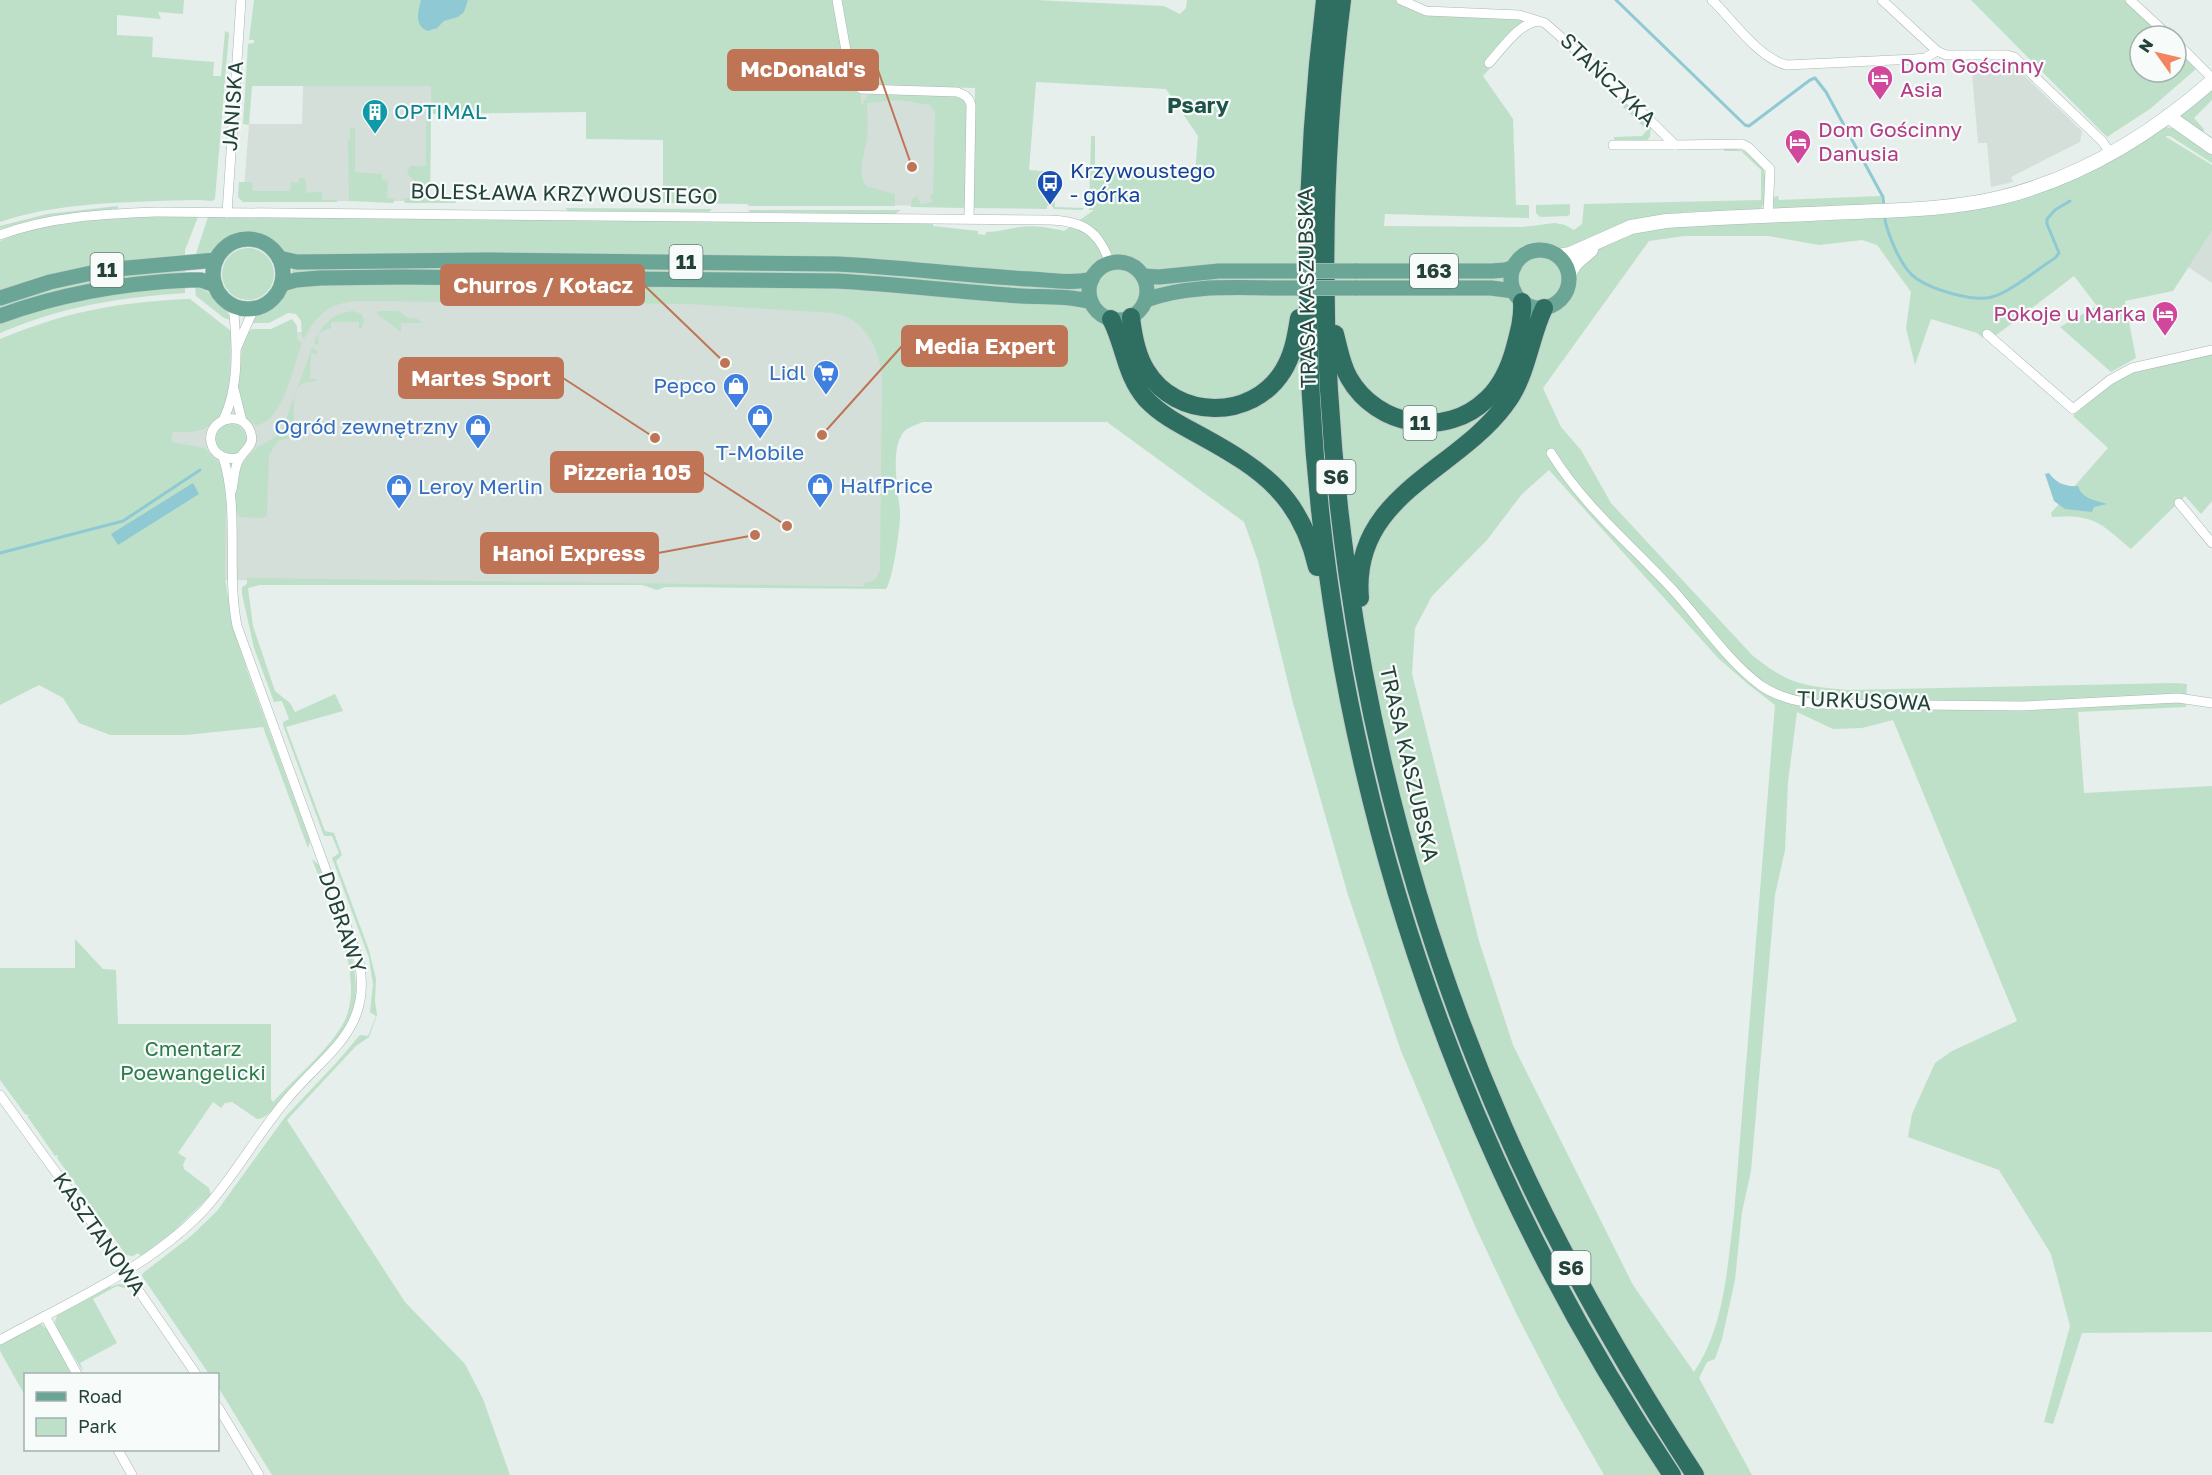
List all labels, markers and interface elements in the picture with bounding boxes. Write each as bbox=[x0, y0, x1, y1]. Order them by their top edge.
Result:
north arrow bbox=[2128, 24, 2188, 84]
street label: STAŃCZYKA bbox=[1555, 27, 1662, 132]
text: N bbox=[2134, 35, 2157, 56]
callout: McDonald's bbox=[728, 50, 878, 90]
place label: Dom Gościnny Asia bbox=[1900, 52, 2044, 102]
text: McDonald's bbox=[740, 55, 866, 82]
street label: JANISKA bbox=[216, 60, 248, 152]
hotel icon: Dom Gościnny Asia bbox=[1865, 63, 1895, 101]
district label: Psary bbox=[1167, 91, 1229, 118]
building icon: OPTIMAL bbox=[360, 97, 390, 135]
place label: OPTIMAL bbox=[394, 98, 487, 124]
place label: Dom Gościnny Danusia bbox=[1818, 116, 1962, 166]
hotel icon: Dom Gościnny Danusia bbox=[1783, 127, 1813, 165]
place label: Krzywoustego - górka bbox=[1070, 157, 1215, 207]
bus stop icon: Krzywoustego - górka bbox=[1035, 168, 1065, 206]
street label: BOLESŁAWA KRZYWOUSTEGO bbox=[410, 177, 718, 209]
street label: TRASA KASZUBSKA bbox=[1291, 188, 1321, 388]
road number: 11 bbox=[670, 245, 702, 279]
road number: 11 bbox=[90, 253, 124, 287]
road number: 163 bbox=[1410, 254, 1458, 288]
callout: Churros / Kołacz bbox=[441, 265, 644, 305]
text: Churros / Kołacz bbox=[453, 271, 633, 298]
hotel icon: Pokoje u Marka bbox=[2150, 299, 2180, 337]
place label: Pokoje u Marka bbox=[1993, 300, 2146, 326]
callout: Media Expert bbox=[902, 326, 1067, 366]
text: Media Expert bbox=[914, 332, 1056, 359]
callout: Martes Sport bbox=[399, 358, 563, 398]
supermarket icon: Lidl bbox=[811, 358, 841, 396]
place label: Lidl bbox=[769, 359, 806, 385]
text: Martes Sport bbox=[411, 364, 551, 391]
shop icon: Pepco bbox=[721, 371, 751, 409]
place label: Pepco bbox=[653, 372, 716, 398]
shop icon: T-Mobile bbox=[745, 402, 775, 440]
road number: 11 bbox=[1404, 406, 1436, 440]
shop icon: Ogród zewnętrzny bbox=[463, 412, 493, 450]
place label: Ogród zewnętrzny bbox=[274, 413, 458, 439]
place label: T-Mobile bbox=[716, 439, 804, 465]
callout: Pizzeria 105 bbox=[551, 452, 703, 492]
text: Pizzeria 105 bbox=[563, 458, 691, 485]
road number: S6 bbox=[1316, 460, 1356, 494]
shop icon: HalfPrice bbox=[805, 471, 835, 509]
shop icon: Leroy Merlin bbox=[384, 472, 414, 510]
place label: HalfPrice bbox=[840, 472, 933, 498]
place label: Leroy Merlin bbox=[418, 473, 543, 499]
callout: Hanoi Express bbox=[481, 533, 658, 573]
text: Hanoi Express bbox=[492, 539, 646, 566]
street label: TRASA KASZUBSKA bbox=[1375, 663, 1445, 864]
street label: TURKUSOWA bbox=[1797, 685, 1932, 715]
street label: DOBRAWY bbox=[313, 868, 373, 976]
park label: Cmentarz Poewangelicki bbox=[120, 1035, 266, 1085]
street label: KASZTANOWA bbox=[48, 1167, 152, 1300]
road number: S6 bbox=[1552, 1251, 1590, 1285]
legend bbox=[24, 1373, 219, 1451]
text: Road bbox=[78, 1385, 122, 1407]
text: Park bbox=[78, 1415, 117, 1437]

